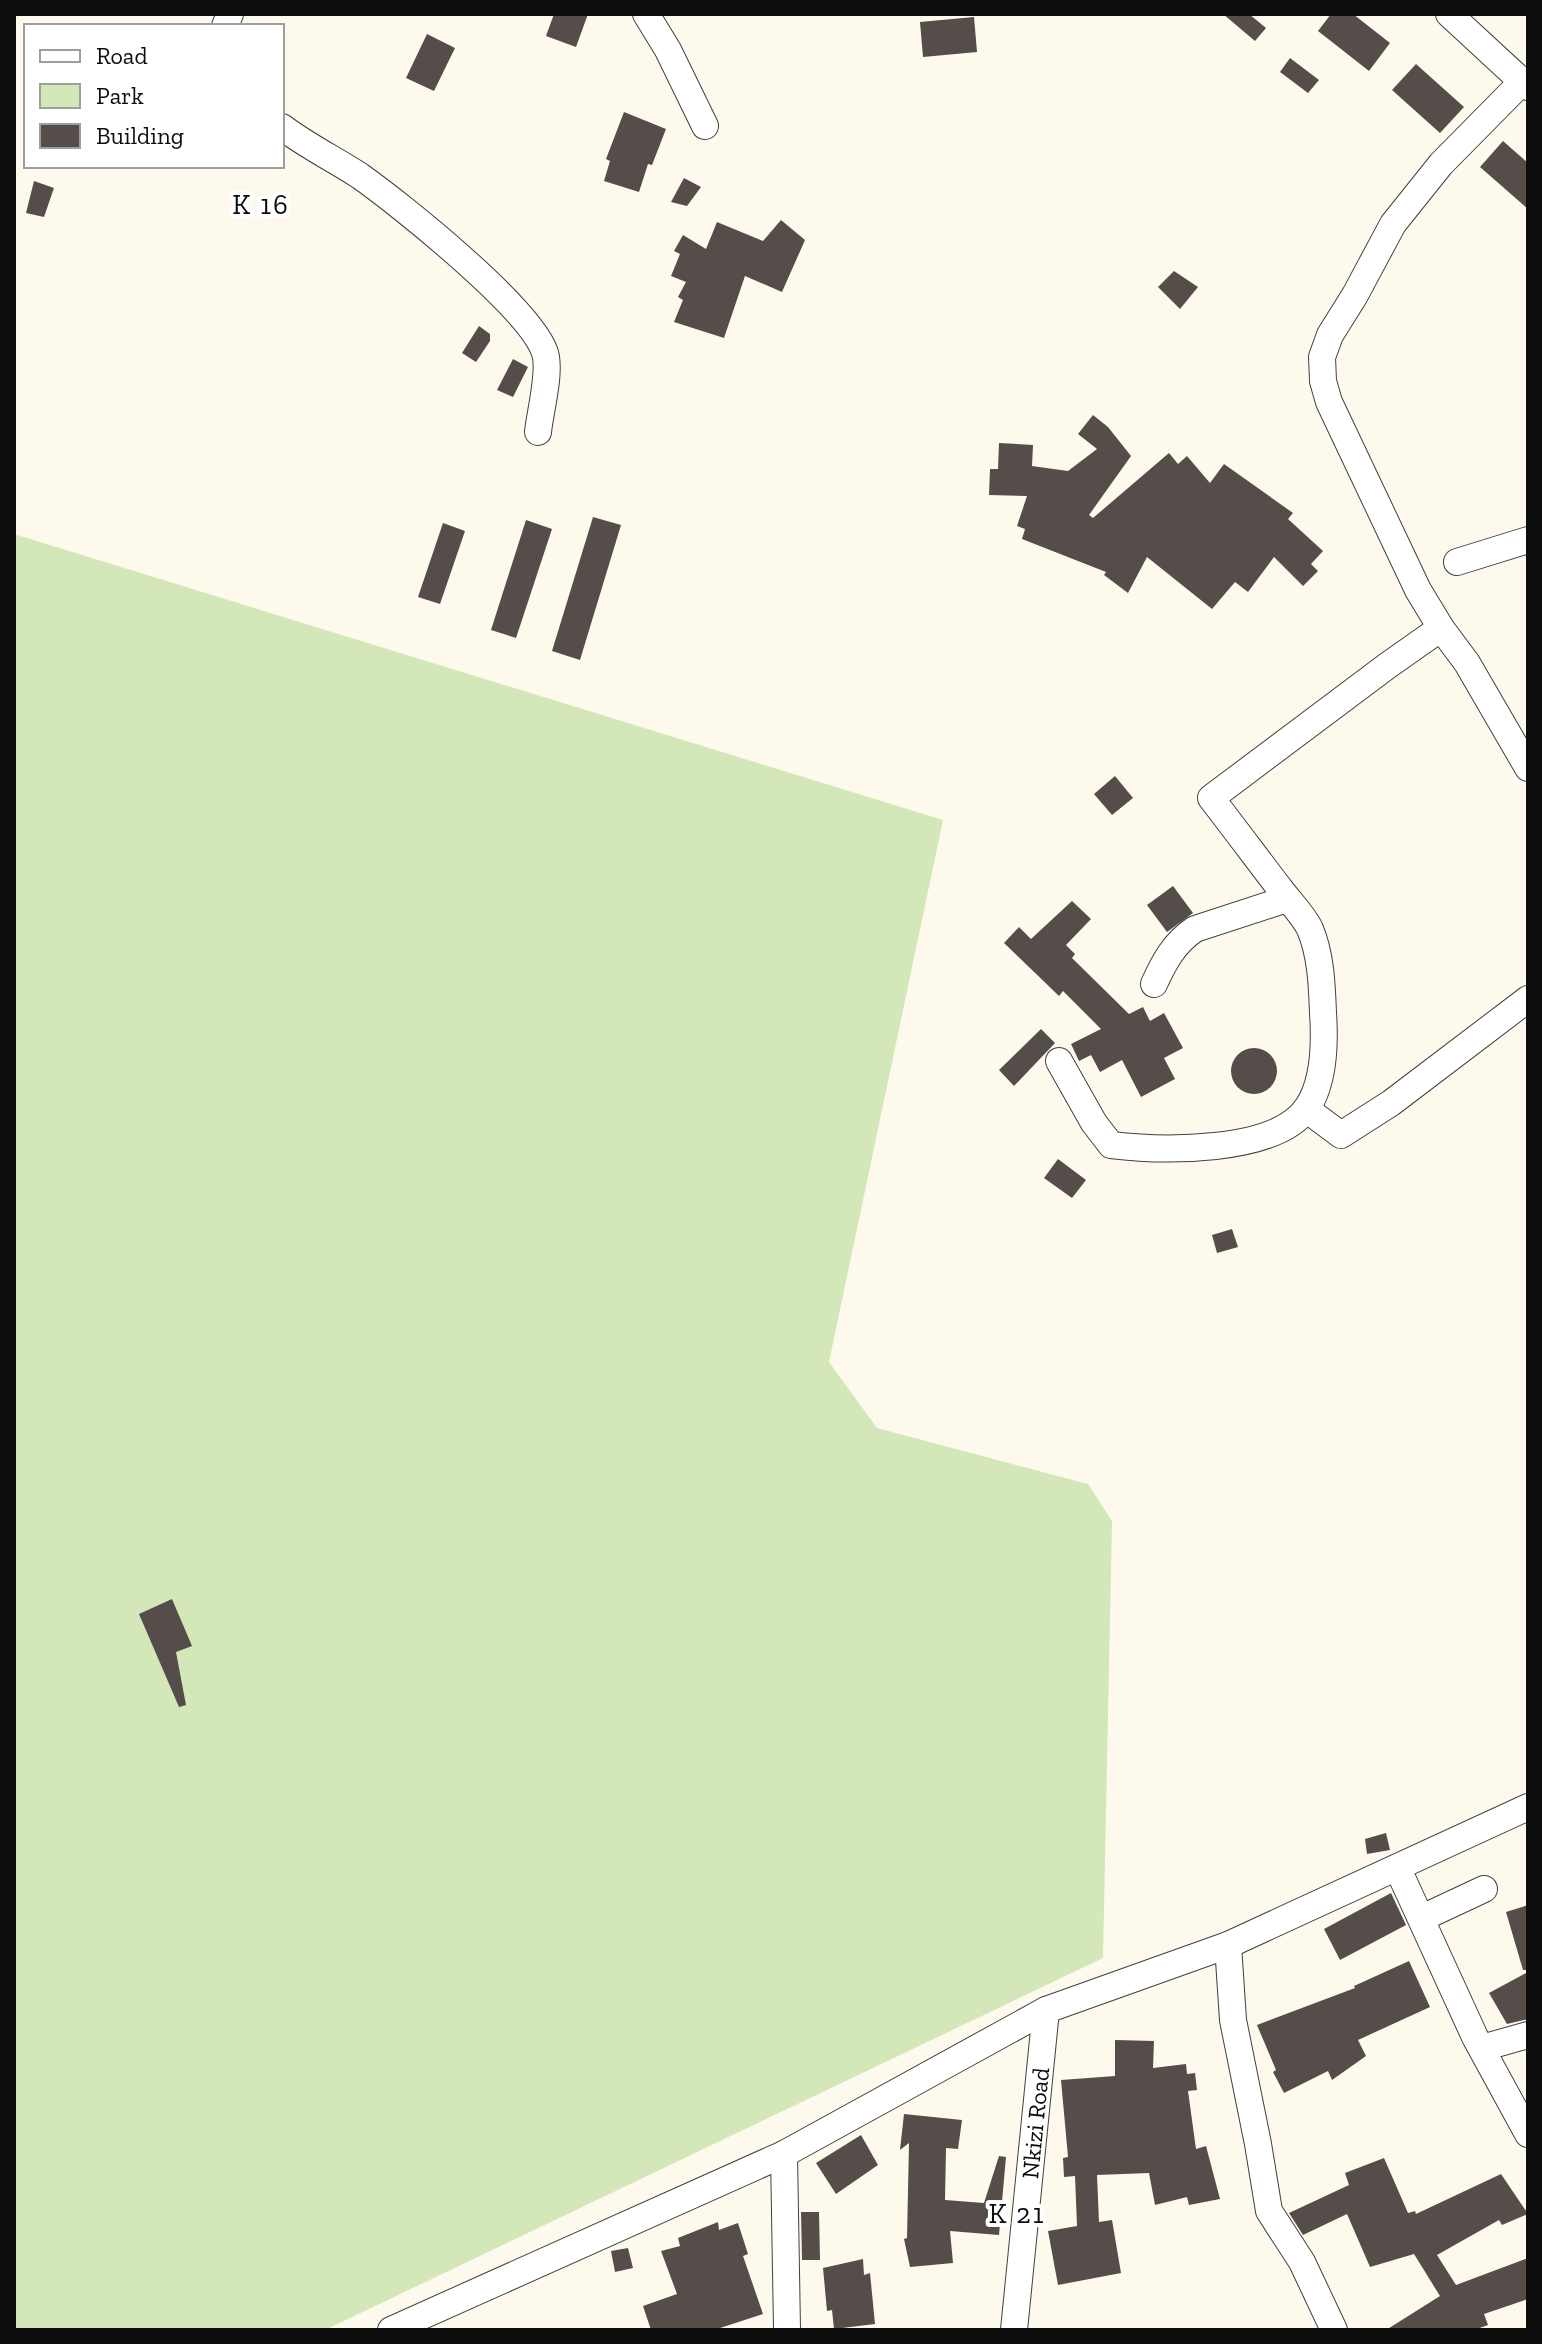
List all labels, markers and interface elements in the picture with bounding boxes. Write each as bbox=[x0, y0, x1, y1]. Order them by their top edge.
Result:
legend bbox=[24, 24, 284, 168]
text: Road bbox=[96, 41, 148, 70]
text: Park bbox=[96, 81, 144, 110]
text: Building bbox=[96, 121, 184, 150]
district label: K 16 bbox=[232, 188, 290, 221]
street label: Nkizi Road bbox=[1015, 2066, 1055, 2180]
district label: K 21 bbox=[988, 2197, 1046, 2230]

